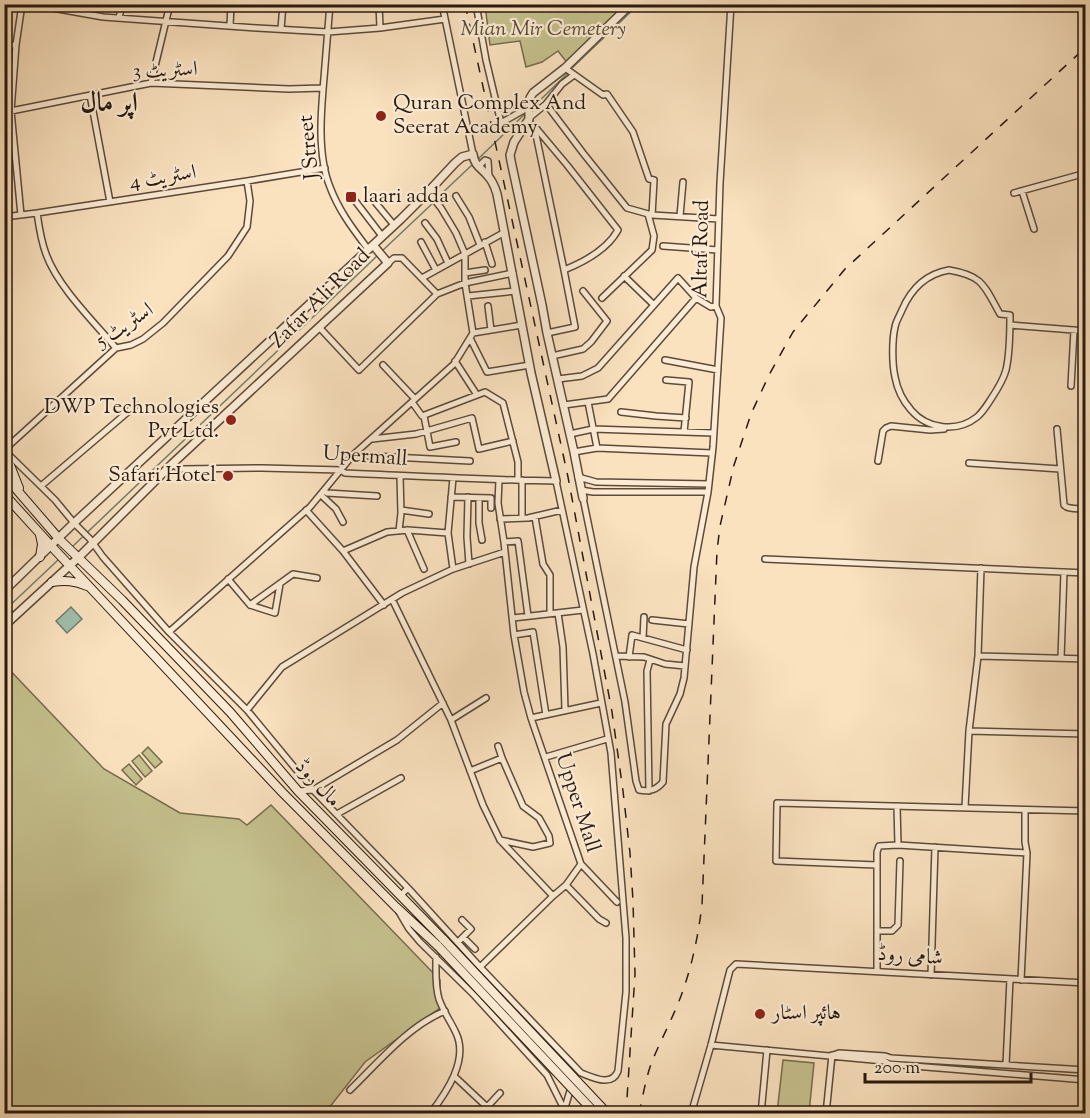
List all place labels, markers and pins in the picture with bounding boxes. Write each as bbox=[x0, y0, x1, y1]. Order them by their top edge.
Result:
place label: Quran Complex And Seerat Academy bbox=[393, 89, 586, 143]
marker: Quran Complex And Seerat Academy bbox=[374, 109, 388, 123]
place label: laari adda bbox=[363, 182, 449, 212]
marker: laari adda bbox=[344, 190, 358, 204]
place label: DWP Technologies Pvt Ltd. bbox=[44, 393, 219, 447]
marker: DWP Technologies Pvt Ltd. bbox=[224, 413, 238, 427]
place label: Safari Hotel bbox=[108, 461, 216, 491]
marker: Safari Hotel bbox=[221, 469, 235, 483]
place label: ہائپر اسٹار bbox=[770, 999, 841, 1029]
marker: ہائپر اسٹار bbox=[753, 1007, 767, 1021]

